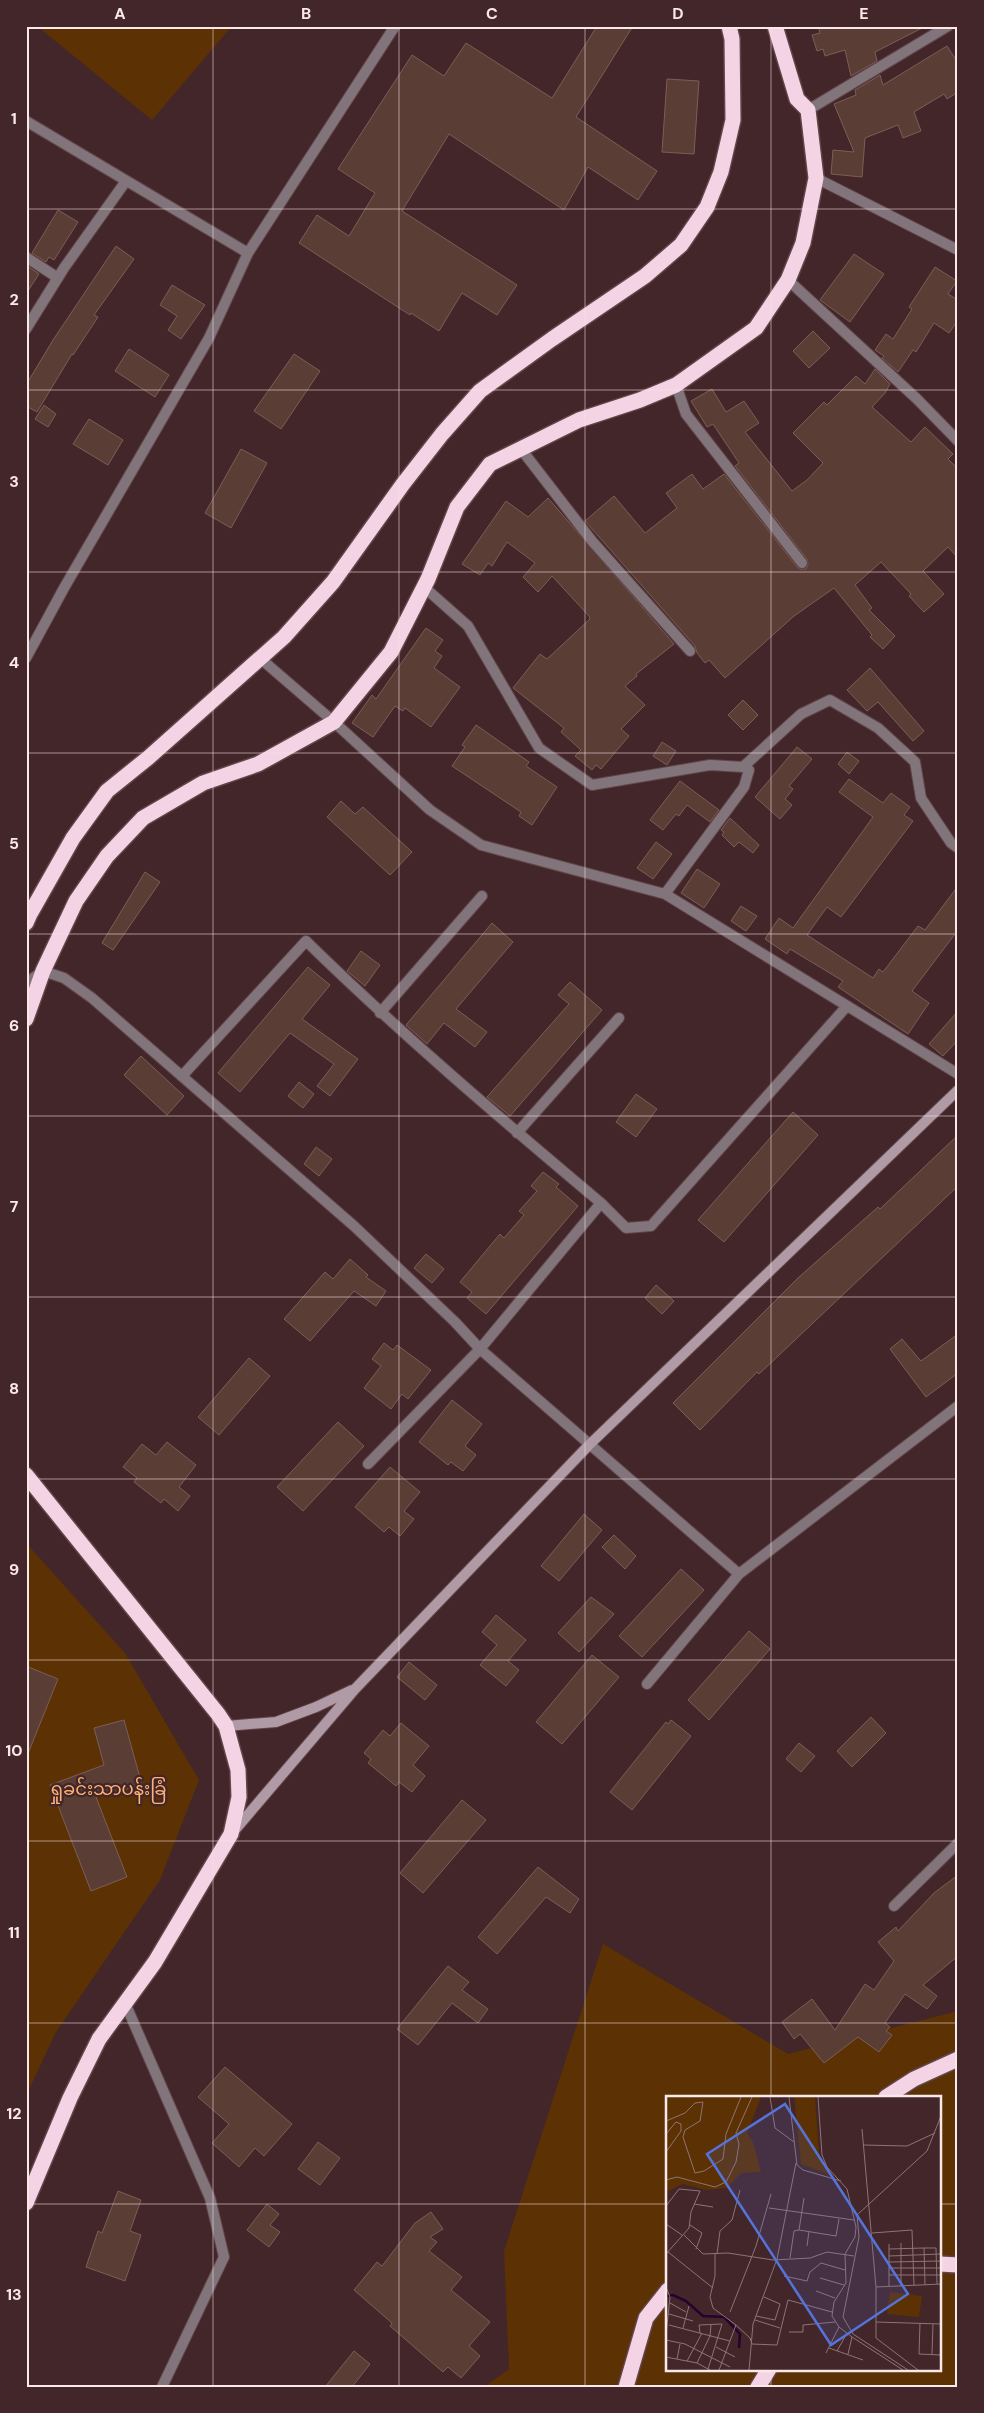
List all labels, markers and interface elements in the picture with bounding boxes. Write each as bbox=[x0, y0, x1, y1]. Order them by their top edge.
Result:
text: A bbox=[114, 3, 126, 24]
text: B bbox=[301, 3, 311, 24]
text: C bbox=[486, 3, 498, 24]
text: D bbox=[672, 3, 684, 24]
text: E bbox=[859, 3, 869, 24]
text: 1 bbox=[11, 108, 17, 129]
text: 2 bbox=[9, 289, 19, 310]
text: 3 bbox=[9, 471, 19, 492]
text: 4 bbox=[9, 652, 19, 673]
text: 5 bbox=[9, 833, 19, 854]
text: 6 bbox=[9, 1015, 19, 1036]
text: 7 bbox=[10, 1196, 19, 1217]
text: 8 bbox=[9, 1378, 19, 1399]
text: 9 bbox=[9, 1559, 19, 1580]
text: 10 bbox=[5, 1740, 23, 1761]
park label: ရှုခင်းသာပန်းခြံ bbox=[49, 1776, 167, 1804]
text: 11 bbox=[8, 1922, 20, 1943]
inset map bbox=[666, 2096, 942, 2370]
text: 12 bbox=[6, 2103, 22, 2124]
text: 13 bbox=[6, 2284, 22, 2305]

